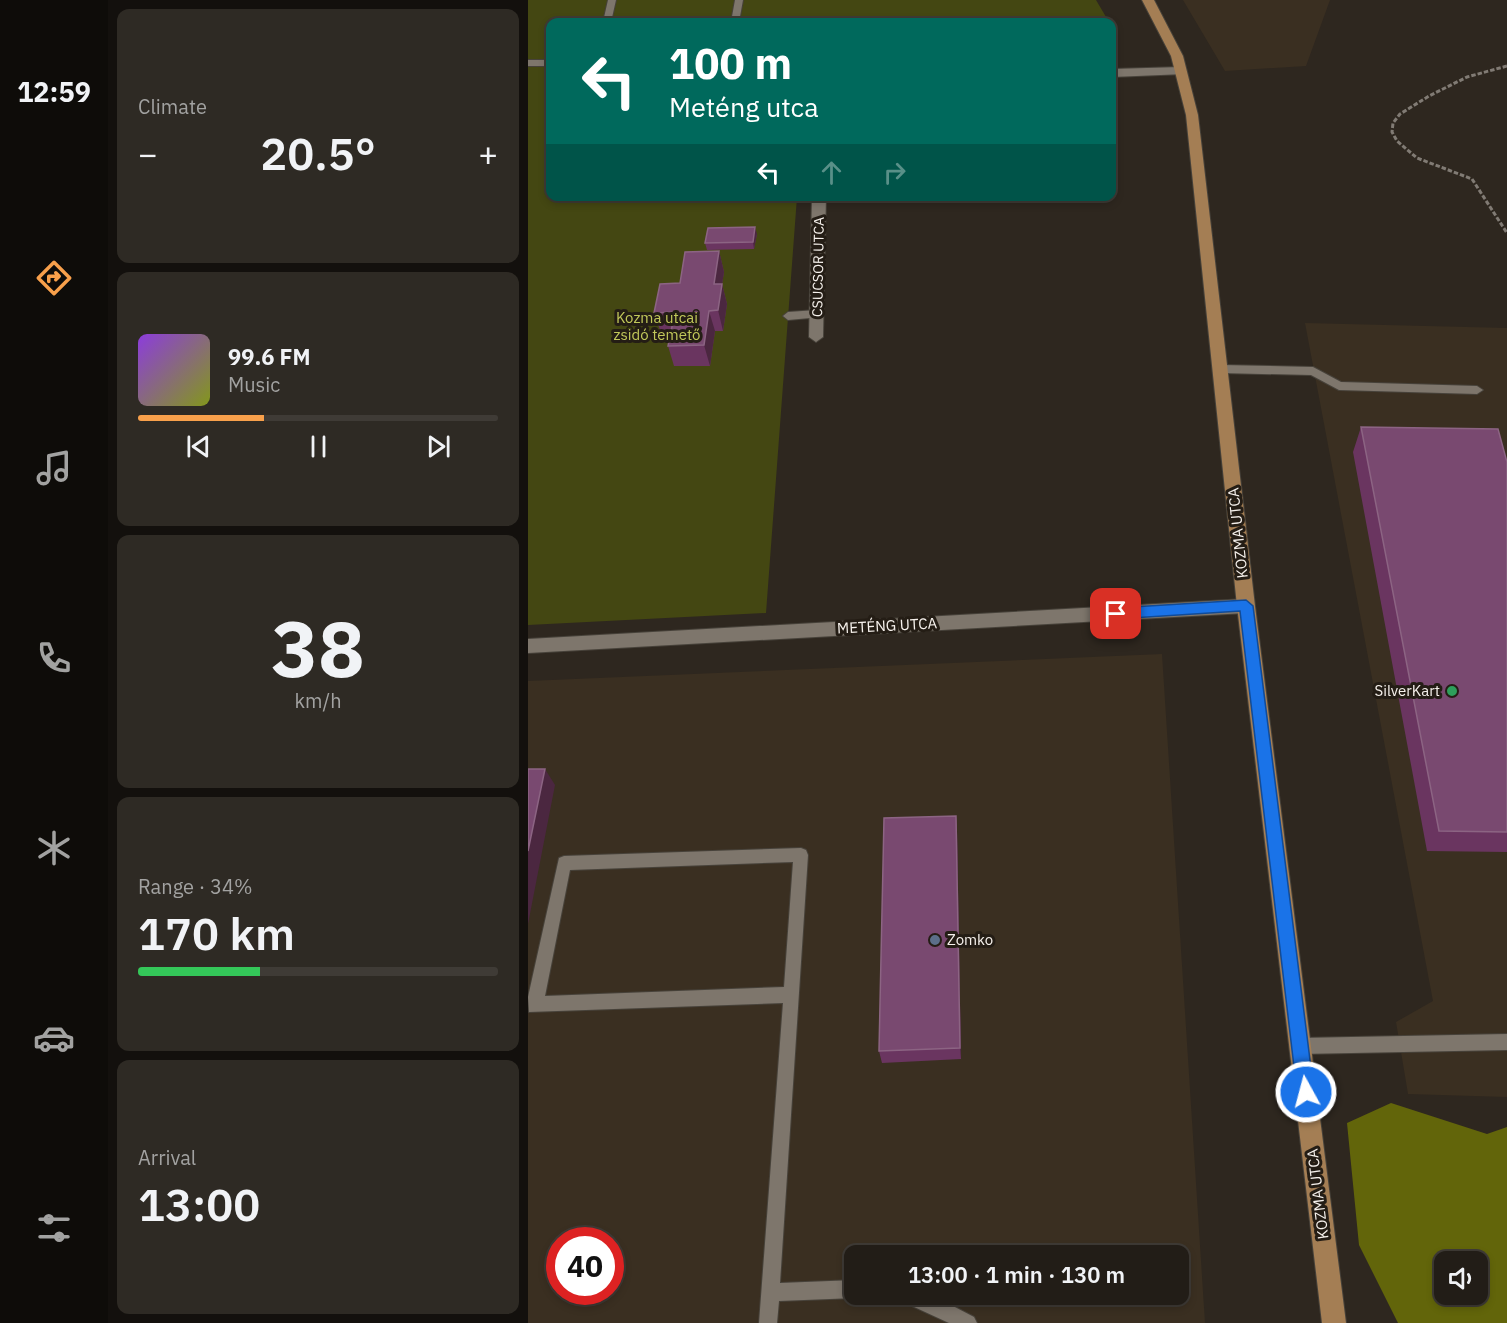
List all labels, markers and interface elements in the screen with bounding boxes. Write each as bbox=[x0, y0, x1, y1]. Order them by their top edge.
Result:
text: 100 m bbox=[669, 36, 792, 91]
icon: left bbox=[570, 42, 648, 120]
text: 12:59 bbox=[17, 74, 91, 109]
text: Meténg utca bbox=[669, 89, 819, 124]
text: Climate bbox=[138, 93, 207, 120]
text: 20.5° bbox=[260, 124, 376, 182]
text: − bbox=[138, 132, 158, 175]
text: + bbox=[478, 132, 498, 175]
icon: left bbox=[752, 156, 785, 189]
icon: ahead bbox=[815, 156, 848, 189]
icon: right bbox=[878, 156, 911, 189]
street label: CSUCSOR UTCA bbox=[808, 217, 828, 317]
icon: directions bbox=[33, 257, 75, 299]
park label: Kozma utcai zsidó temető bbox=[613, 308, 701, 344]
text: 99.6 FM bbox=[228, 342, 311, 371]
text: Music bbox=[228, 371, 280, 398]
icon: previous bbox=[182, 430, 215, 463]
icon: pause bbox=[302, 430, 335, 463]
icon: next bbox=[422, 430, 455, 463]
icon: music bbox=[33, 447, 75, 489]
street label: KOZMA UTCA bbox=[1223, 486, 1252, 579]
pin bbox=[1090, 588, 1141, 639]
text: 38 bbox=[271, 597, 365, 698]
icon: arrive bbox=[1099, 597, 1132, 630]
street label: METÉNG UTCA bbox=[836, 613, 938, 638]
icon: phone bbox=[33, 637, 75, 679]
place label: SilverKart bbox=[1374, 681, 1440, 700]
marker: SilverKart bbox=[1445, 684, 1459, 698]
text: km/h bbox=[294, 687, 342, 714]
icon: climate bbox=[33, 827, 75, 869]
text: Range · 34% bbox=[138, 873, 253, 900]
text: 170 km bbox=[138, 904, 295, 962]
place label: Zomko bbox=[947, 930, 993, 949]
marker: Zomko bbox=[928, 933, 942, 947]
icon: car bbox=[33, 1017, 75, 1059]
position arrow bbox=[1274, 1060, 1338, 1124]
text: Arrival bbox=[138, 1144, 196, 1171]
street label: KOZMA UTCA bbox=[1302, 1147, 1332, 1240]
text: 13:00 bbox=[138, 1175, 260, 1233]
icon: filters bbox=[33, 1207, 75, 1249]
speed limit sign: 40 bbox=[546, 1227, 624, 1305]
map controls bbox=[1434, 1251, 1488, 1305]
button: sound bbox=[1434, 1251, 1488, 1305]
text: 13:00 · 1 min · 130 m bbox=[908, 1260, 1125, 1289]

